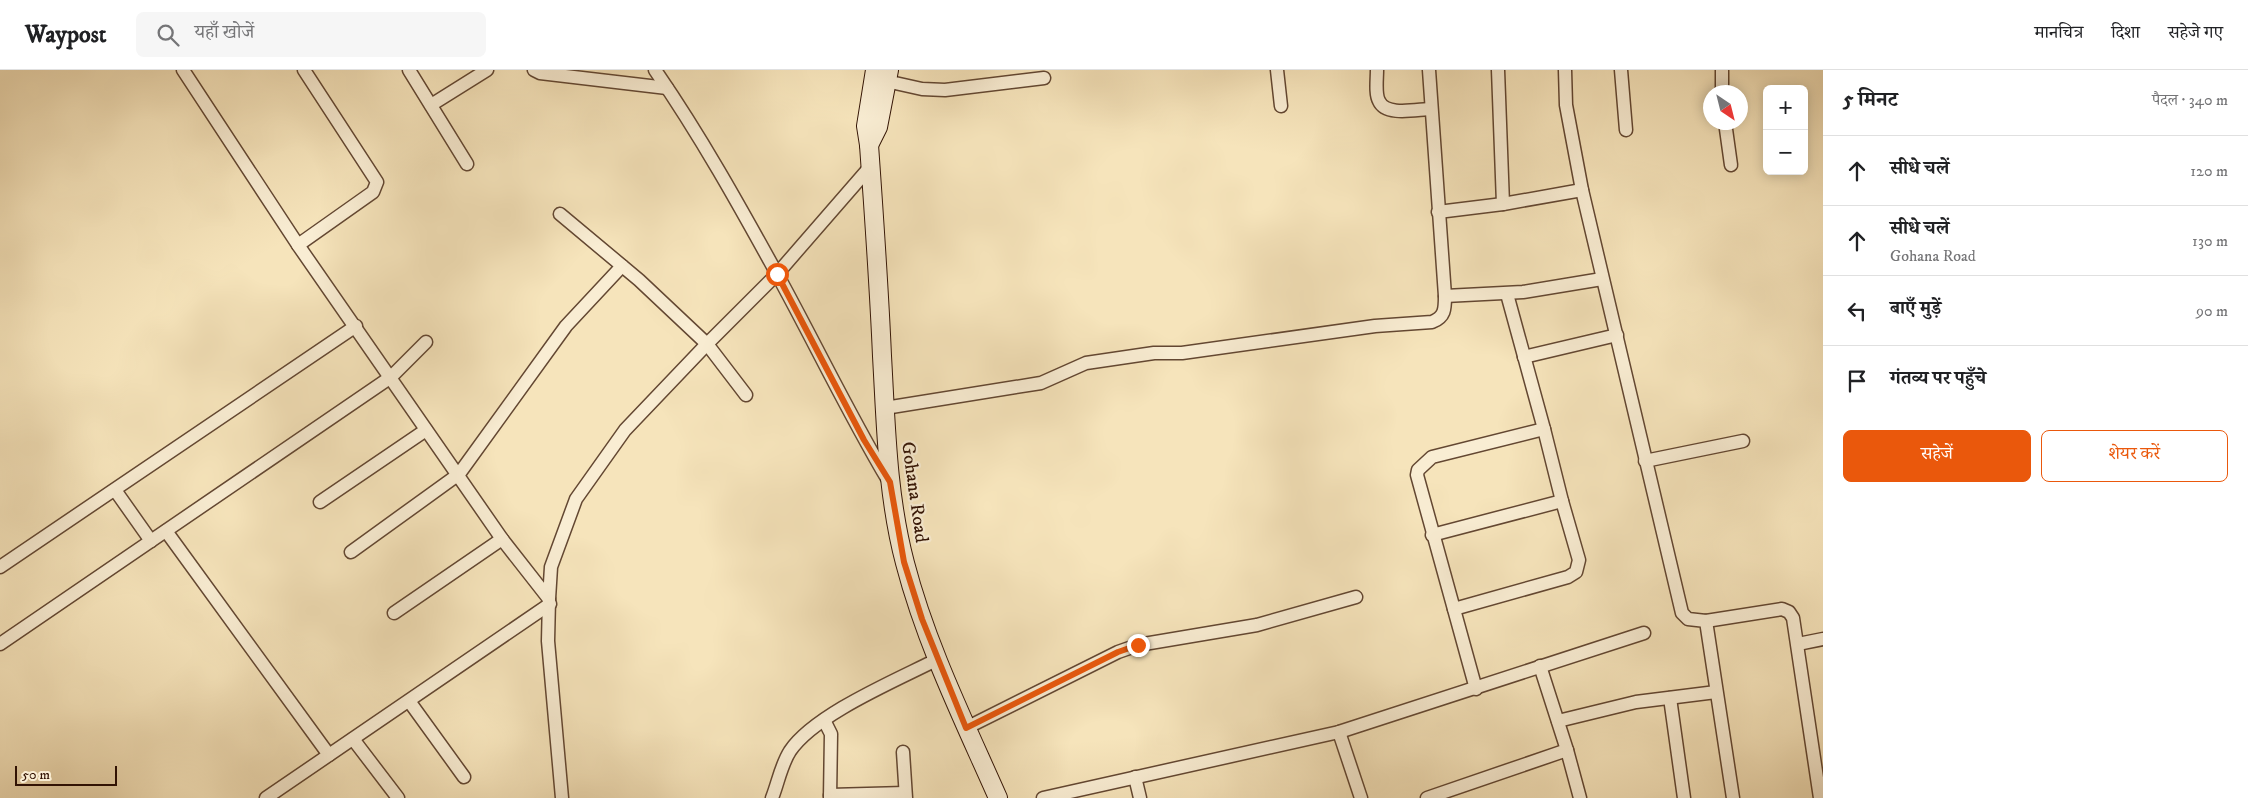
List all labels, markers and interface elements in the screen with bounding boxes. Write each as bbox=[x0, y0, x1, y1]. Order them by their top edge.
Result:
search box bbox=[136, 12, 486, 57]
text: Waypost bbox=[25, 20, 106, 50]
icon: search bbox=[154, 21, 182, 49]
text: यहाँ खोजें bbox=[194, 21, 254, 44]
text: मानचित्र bbox=[2035, 22, 2083, 44]
text: दिशा bbox=[2111, 22, 2140, 44]
text: सहेजे गए bbox=[2168, 22, 2223, 44]
north arrow bbox=[1703, 85, 1748, 130]
map controls bbox=[1763, 85, 1808, 175]
button: + bbox=[1763, 85, 1808, 130]
text: 5 मिनट bbox=[1843, 87, 1898, 113]
text: पैदल · 340 m bbox=[2152, 90, 2228, 110]
button: − bbox=[1763, 130, 1808, 175]
icon: ahead bbox=[1843, 157, 1871, 185]
text: सीधे चलें bbox=[1890, 157, 1949, 180]
text: 120 m bbox=[2190, 161, 2228, 181]
text: सीधे चलें bbox=[1890, 217, 1949, 240]
icon: ahead bbox=[1843, 227, 1871, 255]
text: 130 m bbox=[2192, 231, 2228, 251]
text: Gohana Road bbox=[1890, 246, 1976, 266]
route start bbox=[766, 263, 789, 286]
icon: left bbox=[1843, 297, 1871, 325]
text: बाएँ मुड़ें bbox=[1890, 297, 1941, 320]
text: 90 m bbox=[2196, 301, 2228, 321]
icon: arrive bbox=[1843, 367, 1871, 395]
text: गंतव्य पर पहुँचे bbox=[1890, 367, 1986, 390]
button: सहेजें bbox=[1843, 430, 2031, 482]
button: शेयर करें bbox=[2041, 430, 2228, 482]
street label: Gohana Road bbox=[896, 440, 933, 545]
route end bbox=[1127, 634, 1150, 657]
scale bar bbox=[15, 763, 118, 786]
text: 50 m bbox=[22, 766, 50, 784]

